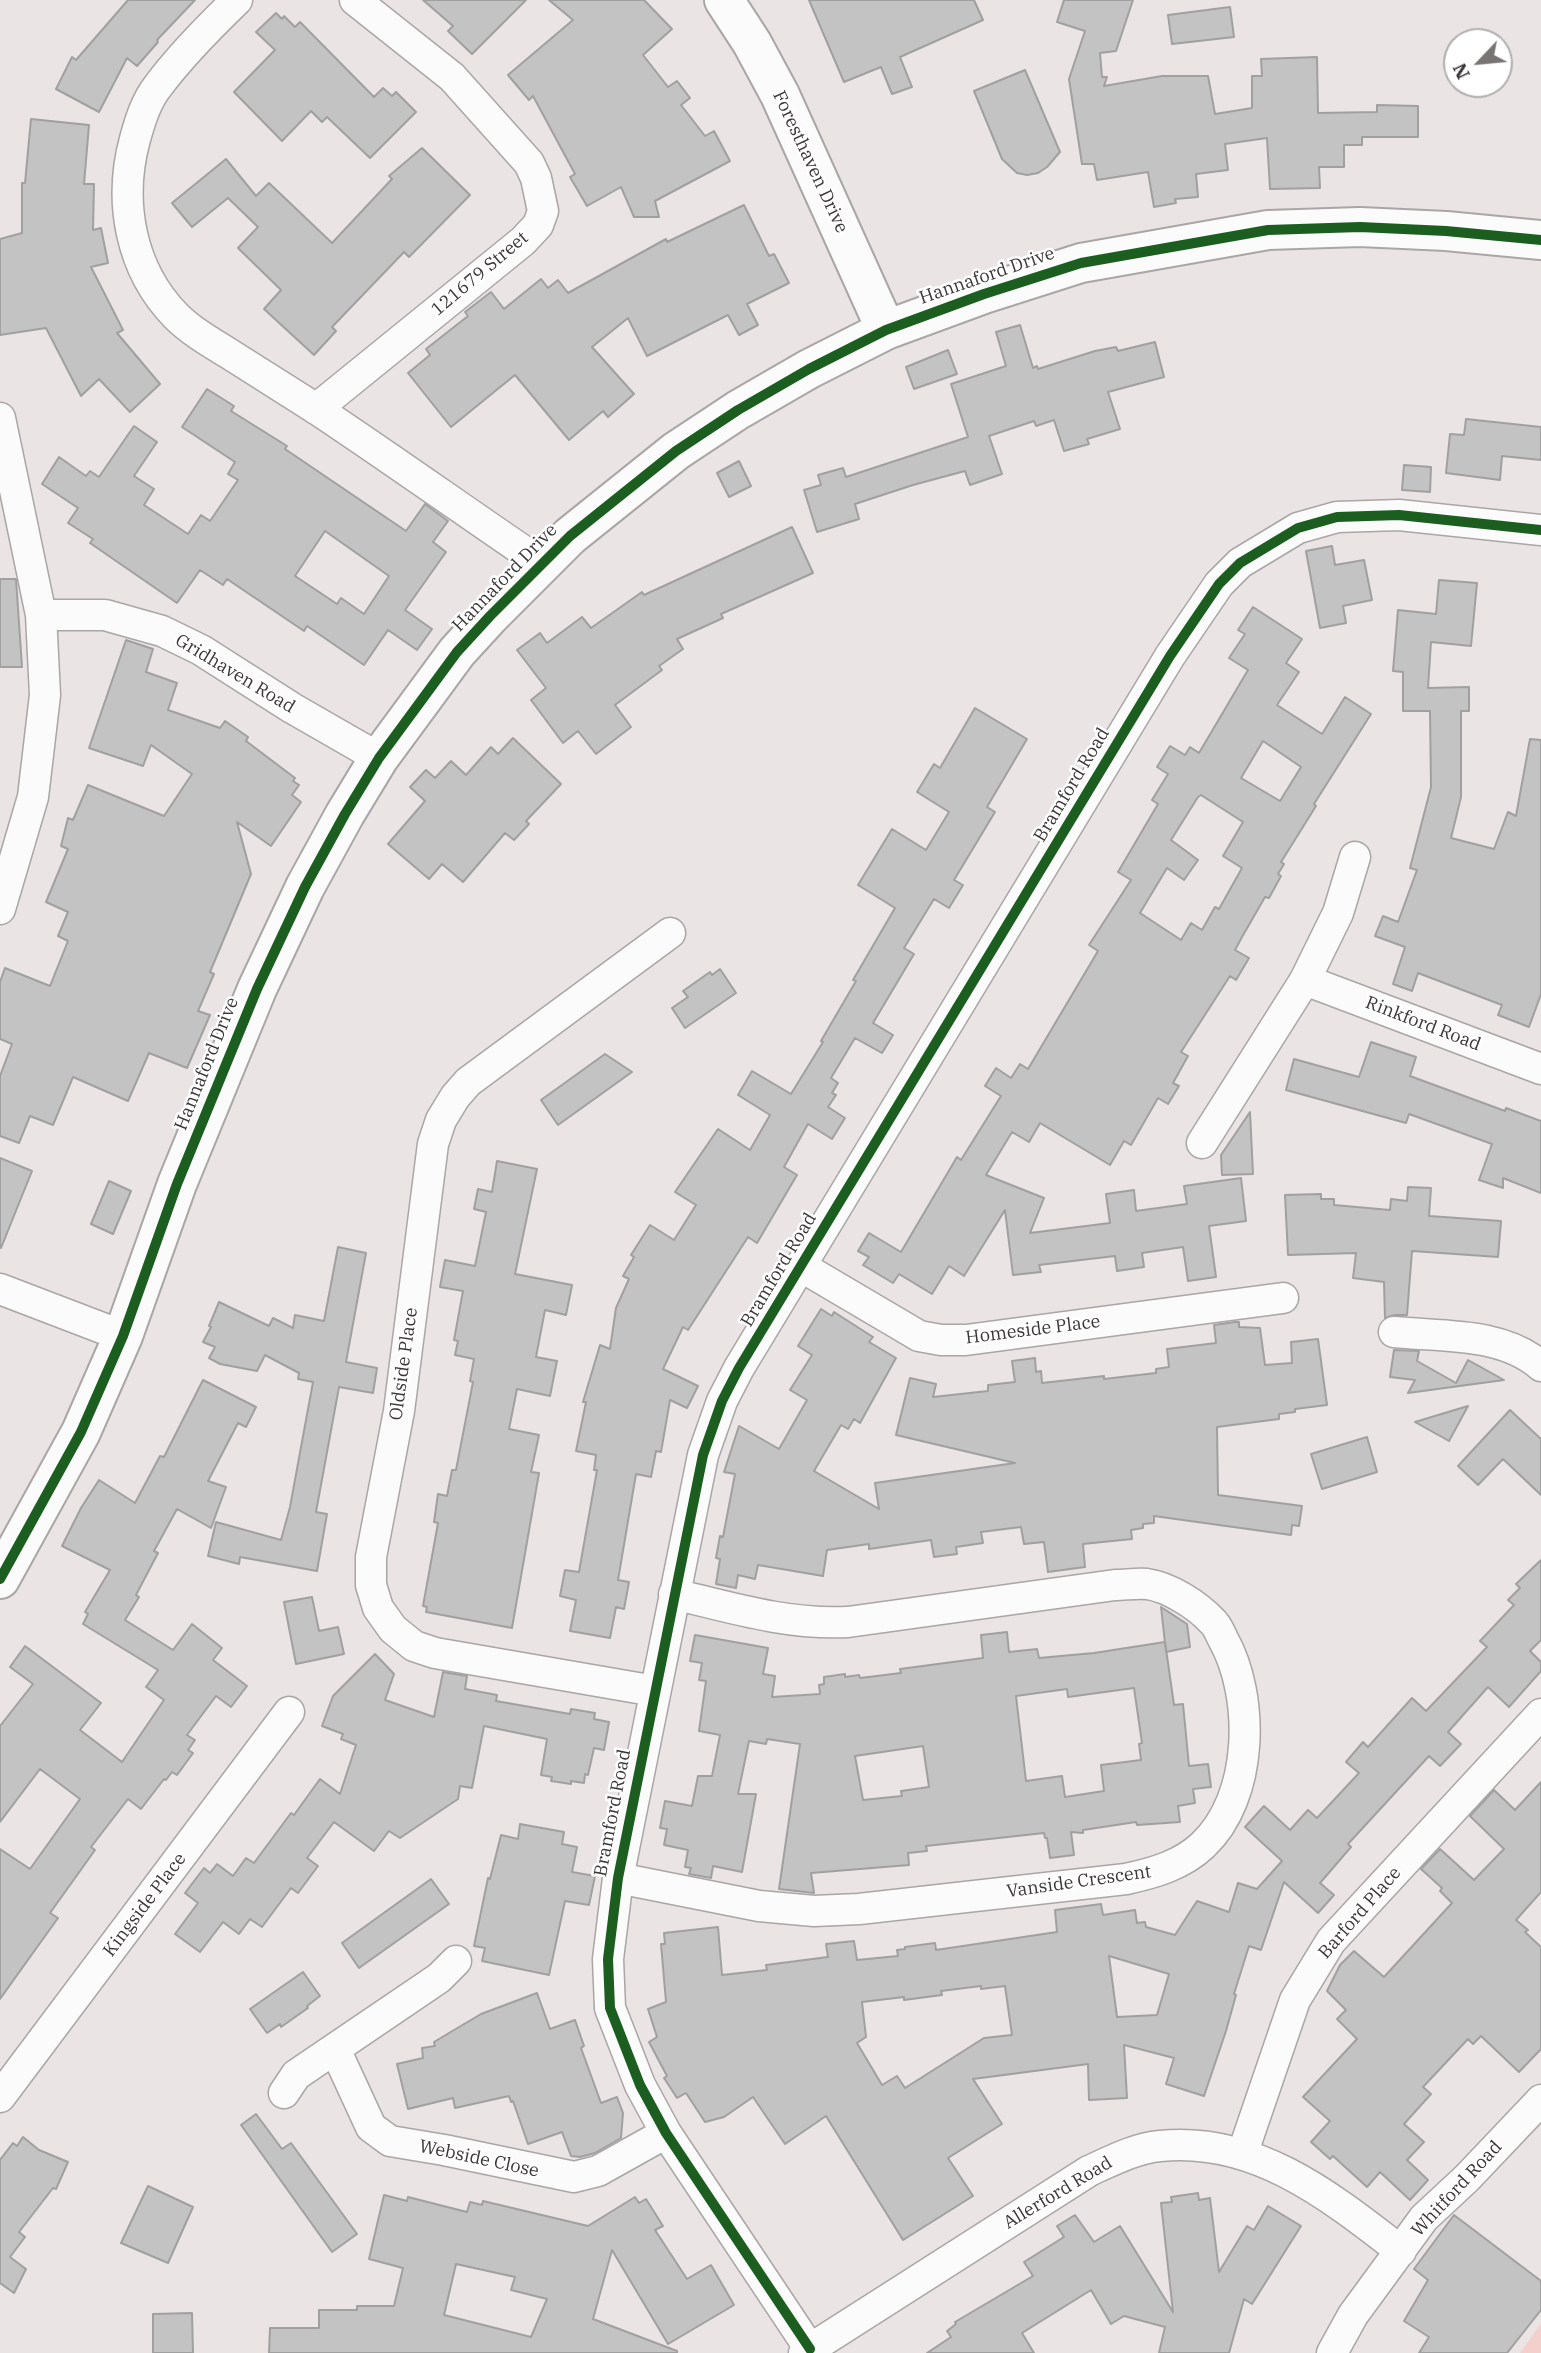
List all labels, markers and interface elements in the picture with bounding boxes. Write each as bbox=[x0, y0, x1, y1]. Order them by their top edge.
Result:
north arrow bbox=[1443, 28, 1513, 98]
text: N bbox=[1447, 59, 1475, 83]
street label: Foresthaven Drive bbox=[768, 87, 852, 237]
street label: 121679 Street bbox=[427, 227, 533, 321]
street label: Hannaford Drive bbox=[917, 243, 1057, 309]
street label: Hannaford Drive bbox=[448, 520, 562, 636]
street label: Gridhaven Road bbox=[171, 630, 299, 718]
street label: Bramford Road bbox=[1029, 724, 1115, 846]
street label: Rinkford Road bbox=[1362, 992, 1484, 1056]
street label: Hannaford Drive bbox=[170, 994, 244, 1134]
street label: Bramford Road bbox=[736, 1209, 822, 1331]
street label: Oldside Place bbox=[385, 1306, 423, 1422]
street label: Homeside Place bbox=[964, 1311, 1102, 1349]
street label: Bramford Road bbox=[590, 1748, 636, 1878]
street label: Kingside Place bbox=[99, 1849, 191, 1961]
street label: Vanside Crescent bbox=[1005, 1861, 1153, 1903]
street label: Barford Place bbox=[1314, 1863, 1406, 1963]
street label: Webside Close bbox=[417, 2136, 541, 2182]
street label: Whitford Road bbox=[1407, 2137, 1507, 2241]
street label: Allerford Road bbox=[1000, 2152, 1116, 2234]

